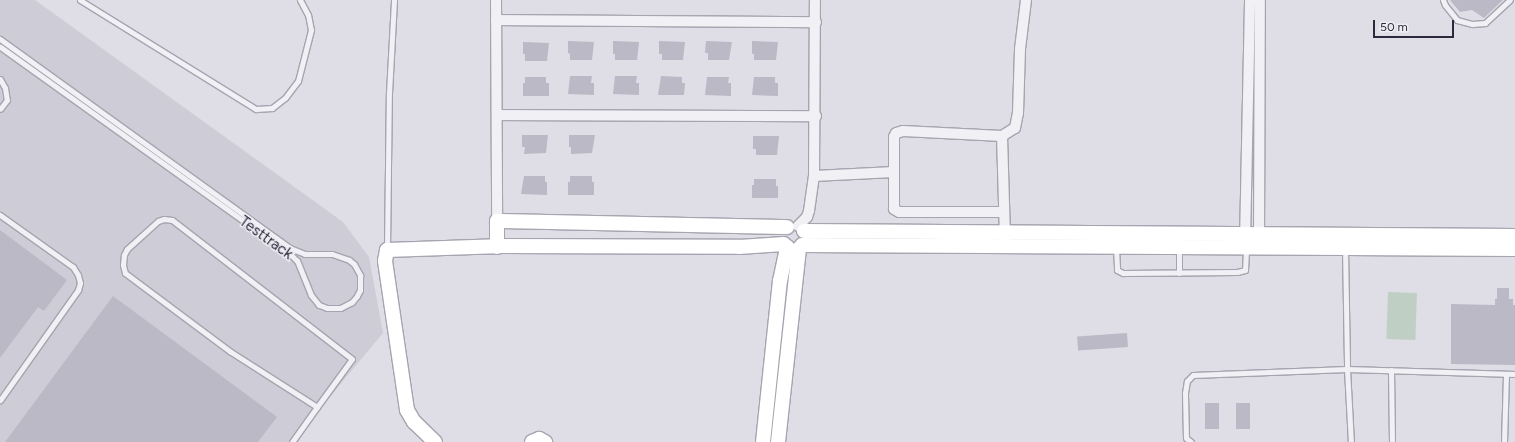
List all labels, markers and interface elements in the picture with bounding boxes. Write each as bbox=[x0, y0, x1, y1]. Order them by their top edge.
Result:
scale bar bbox=[1375, 12, 1456, 38]
text: 50 m bbox=[1380, 20, 1408, 34]
street label: Testtrack bbox=[236, 213, 296, 263]

